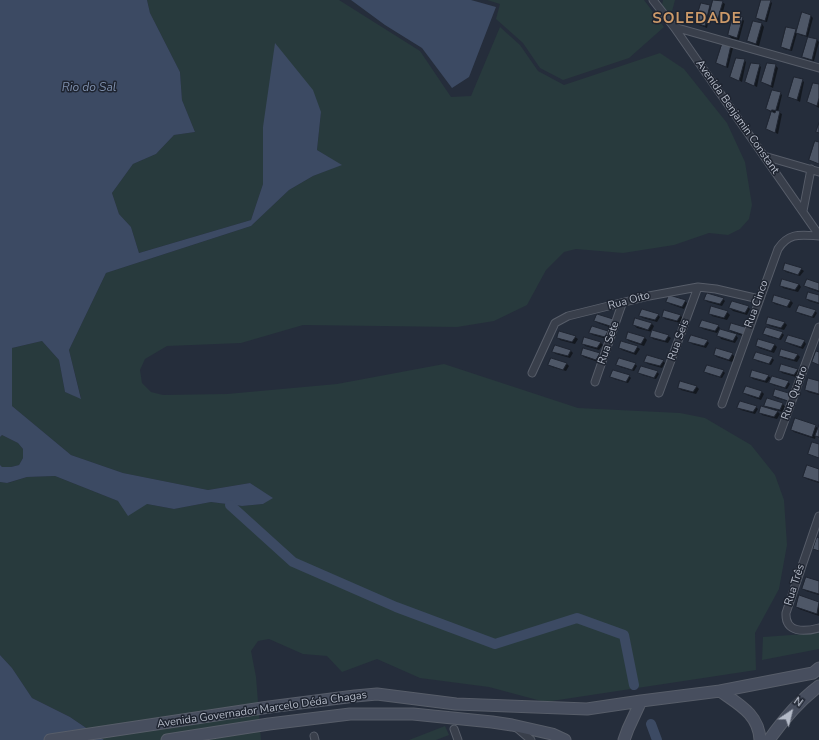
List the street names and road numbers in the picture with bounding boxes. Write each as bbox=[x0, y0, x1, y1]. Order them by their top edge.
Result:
street label: Avenida Benjamin Constant bbox=[692, 57, 782, 177]
street label: Rua Cinco bbox=[742, 278, 772, 330]
street label: Rua Oito bbox=[606, 289, 652, 313]
street label: Rua Seis bbox=[666, 318, 692, 362]
street label: Rua Sete bbox=[596, 320, 622, 366]
street label: Rua Quatro bbox=[779, 364, 811, 422]
street label: Rua Três bbox=[782, 563, 808, 607]
street label: Avenida Governador Marcelo Déda Chagas bbox=[156, 689, 368, 731]

